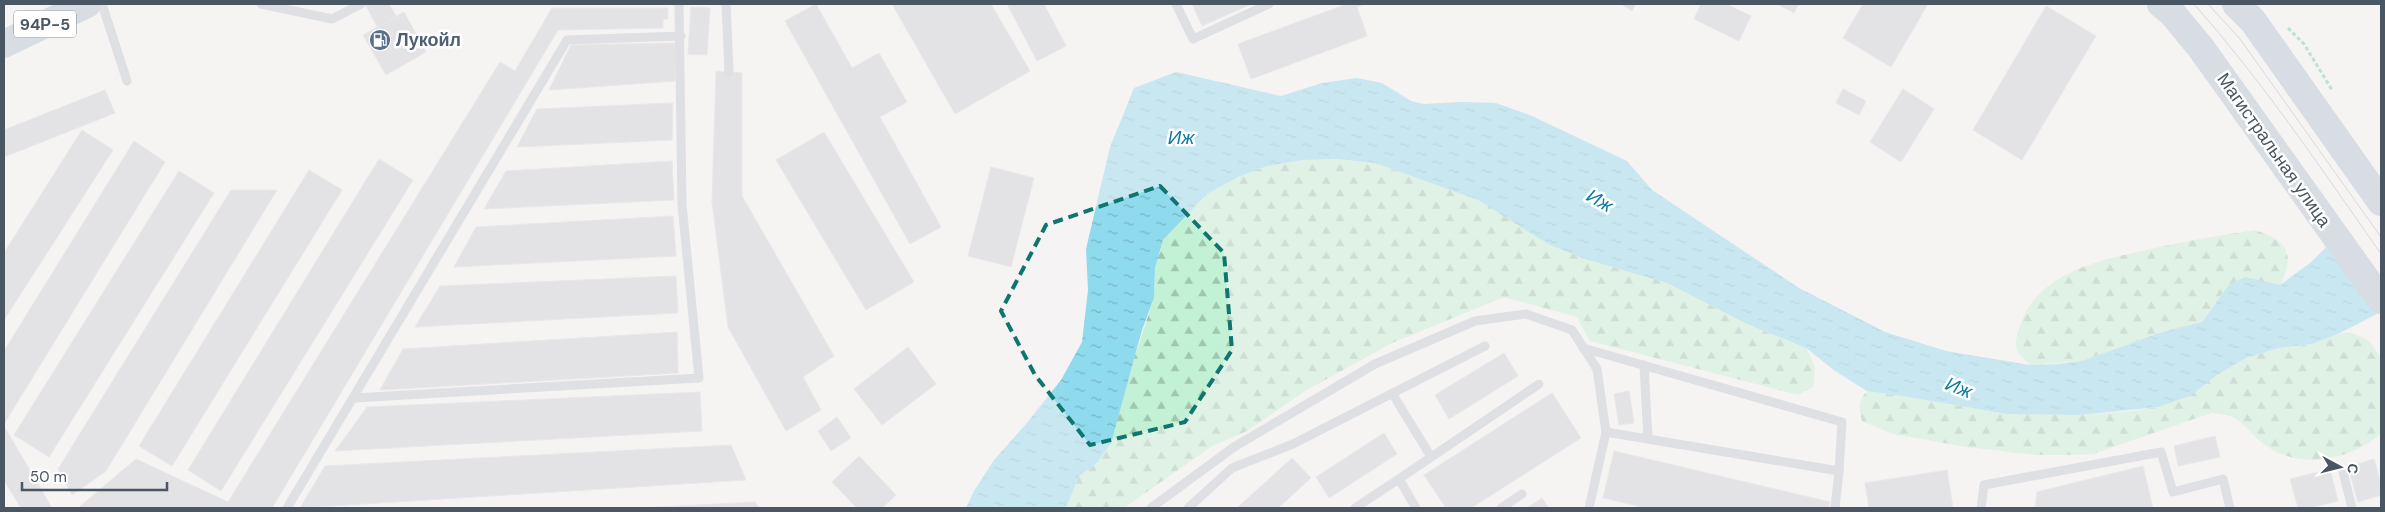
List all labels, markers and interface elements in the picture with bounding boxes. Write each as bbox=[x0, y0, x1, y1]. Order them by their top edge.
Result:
road number: 94Р-5 bbox=[14, 10, 76, 38]
fuel station icon: Лукойл bbox=[368, 28, 392, 52]
place label: Лукойл bbox=[396, 28, 461, 52]
street label: Магистральная улица bbox=[2212, 68, 2337, 233]
water label: Иж bbox=[1168, 125, 1195, 150]
water label: Иж bbox=[1582, 183, 1618, 218]
water label: Иж bbox=[1942, 371, 1977, 404]
north arrow bbox=[2315, 442, 2365, 492]
scale bar bbox=[22, 460, 168, 492]
text: С bbox=[2343, 462, 2362, 475]
text: 50 m bbox=[30, 467, 67, 487]

